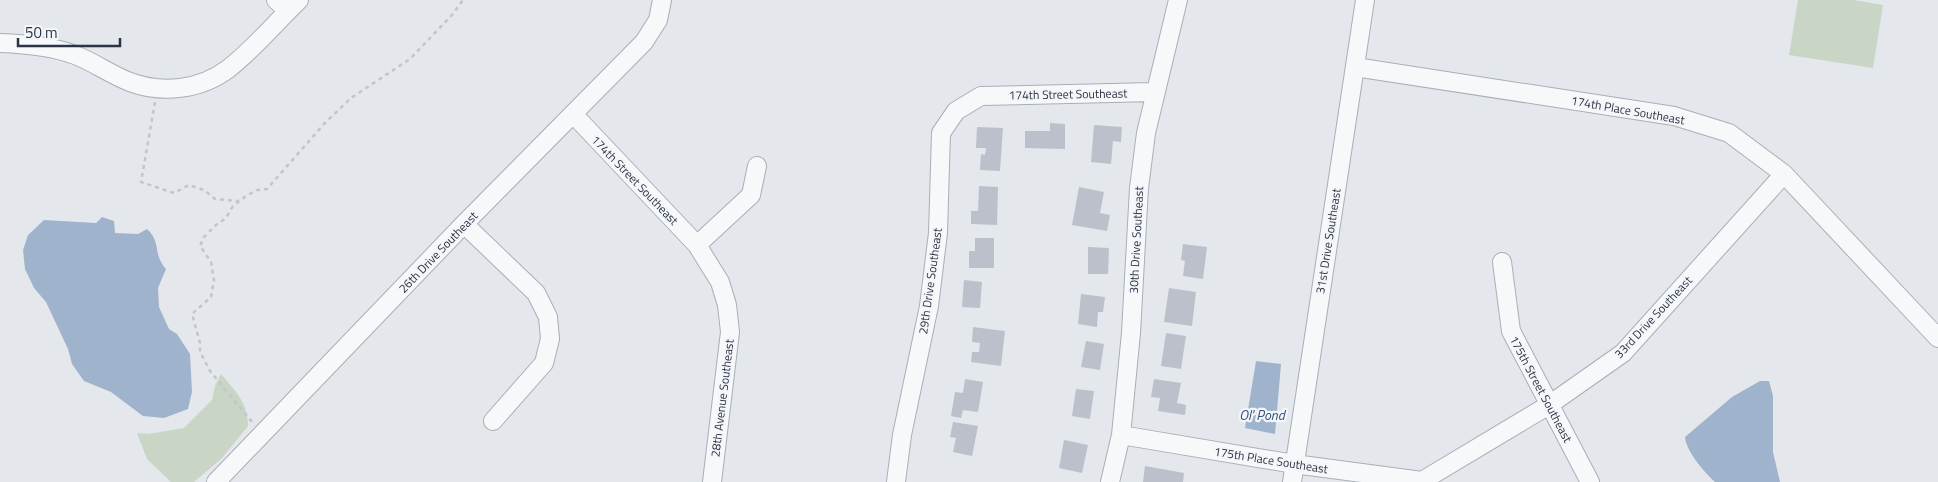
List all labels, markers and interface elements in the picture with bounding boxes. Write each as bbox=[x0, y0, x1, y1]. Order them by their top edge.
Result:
scale bar bbox=[18, 15, 120, 47]
text: 50 m bbox=[25, 21, 58, 44]
street label: 174th Street Southeast bbox=[1008, 83, 1128, 105]
street label: 174th Place Southeast bbox=[1570, 91, 1687, 129]
street label: 174th Street Southeast bbox=[587, 131, 684, 230]
street label: 30th Drive Southeast bbox=[1124, 185, 1148, 294]
street label: 31st Drive Southeast bbox=[1310, 186, 1346, 295]
street label: 26th Drive Southeast bbox=[394, 206, 483, 297]
street label: 29th Drive Southeast bbox=[913, 226, 947, 335]
street label: 33rd Drive Southeast bbox=[1610, 271, 1697, 363]
street label: 175th Street Southeast bbox=[1505, 332, 1578, 447]
street label: 28th Avenue Southeast bbox=[705, 337, 739, 458]
water label: Ol' Pond bbox=[1239, 404, 1287, 425]
street label: 175th Place Southeast bbox=[1213, 442, 1330, 478]

